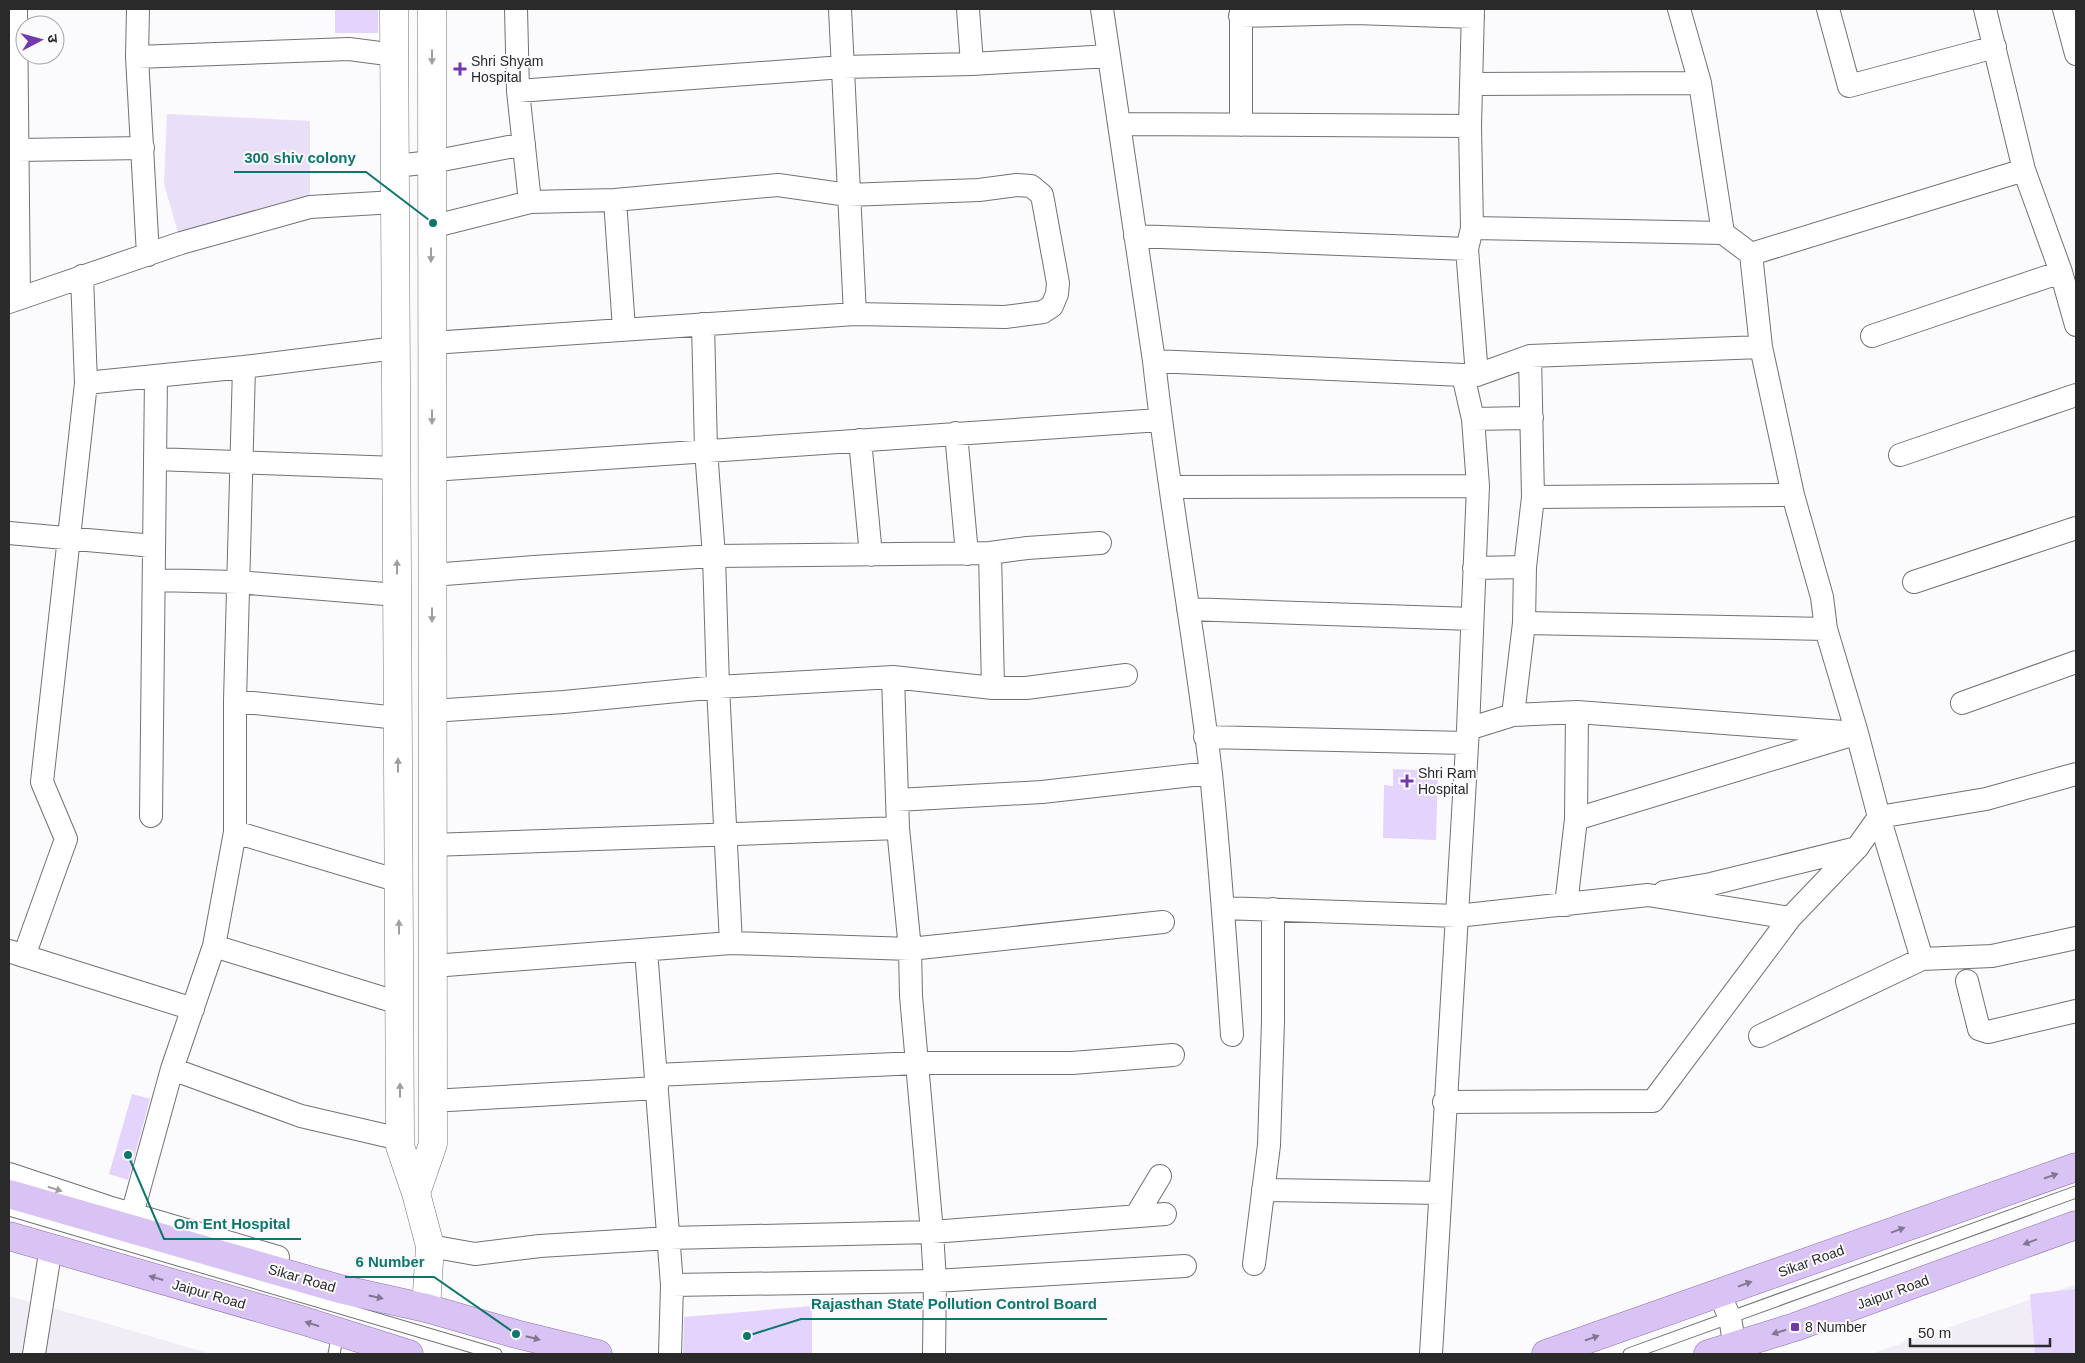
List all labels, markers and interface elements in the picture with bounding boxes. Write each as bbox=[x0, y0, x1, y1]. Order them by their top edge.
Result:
north arrow bbox=[15, 15, 65, 65]
text: उ bbox=[45, 34, 61, 44]
one-way arrow bbox=[428, 50, 436, 66]
place label: Shri Shyam Hospital bbox=[471, 53, 543, 85]
marker: Shri Shyam Hospital bbox=[453, 62, 467, 76]
callout: 300 shiv colony bbox=[234, 142, 366, 172]
text: 300 shiv colony bbox=[244, 149, 357, 166]
one-way arrow bbox=[427, 247, 435, 263]
one-way arrow bbox=[428, 410, 436, 426]
one-way arrow bbox=[393, 559, 401, 575]
one-way arrow bbox=[428, 607, 436, 623]
one-way arrow bbox=[394, 757, 402, 773]
place label: Shri Ram Hospital bbox=[1418, 765, 1476, 797]
marker: Shri Ram Hospital bbox=[1400, 774, 1414, 788]
one-way arrow bbox=[395, 919, 403, 935]
one-way arrow bbox=[396, 1082, 404, 1098]
one-way arrow bbox=[2044, 1172, 2059, 1179]
one-way arrow bbox=[48, 1186, 63, 1194]
callout: Om Ent Hospital bbox=[164, 1209, 301, 1239]
text: Om Ent Hospital bbox=[174, 1215, 290, 1232]
one-way arrow bbox=[1891, 1226, 1906, 1234]
one-way arrow bbox=[2023, 1239, 2038, 1246]
street label: Sikar Road bbox=[1776, 1242, 1846, 1280]
callout: 6 Number bbox=[345, 1247, 434, 1277]
text: 6 Number bbox=[355, 1253, 425, 1270]
street label: Sikar Road bbox=[267, 1261, 337, 1295]
street label: Jaipur Road bbox=[1855, 1272, 1931, 1312]
one-way arrow bbox=[149, 1274, 164, 1282]
street label: Jaipur Road bbox=[171, 1276, 247, 1312]
one-way arrow bbox=[1738, 1280, 1753, 1288]
callout: Rajasthan State Pollution Control Board bbox=[801, 1289, 1107, 1319]
one-way arrow bbox=[368, 1293, 383, 1301]
text: Rajasthan State Pollution Control Board bbox=[811, 1295, 1097, 1312]
scale bar bbox=[1910, 1316, 2050, 1348]
place label: 8 Number bbox=[1805, 1319, 1867, 1335]
one-way arrow bbox=[304, 1320, 319, 1328]
marker: 8 Number bbox=[1789, 1321, 1801, 1333]
text: 50 m bbox=[1918, 1324, 1951, 1341]
one-way arrow bbox=[1771, 1328, 1786, 1336]
one-way arrow bbox=[525, 1334, 541, 1342]
one-way arrow bbox=[1584, 1334, 1599, 1341]

